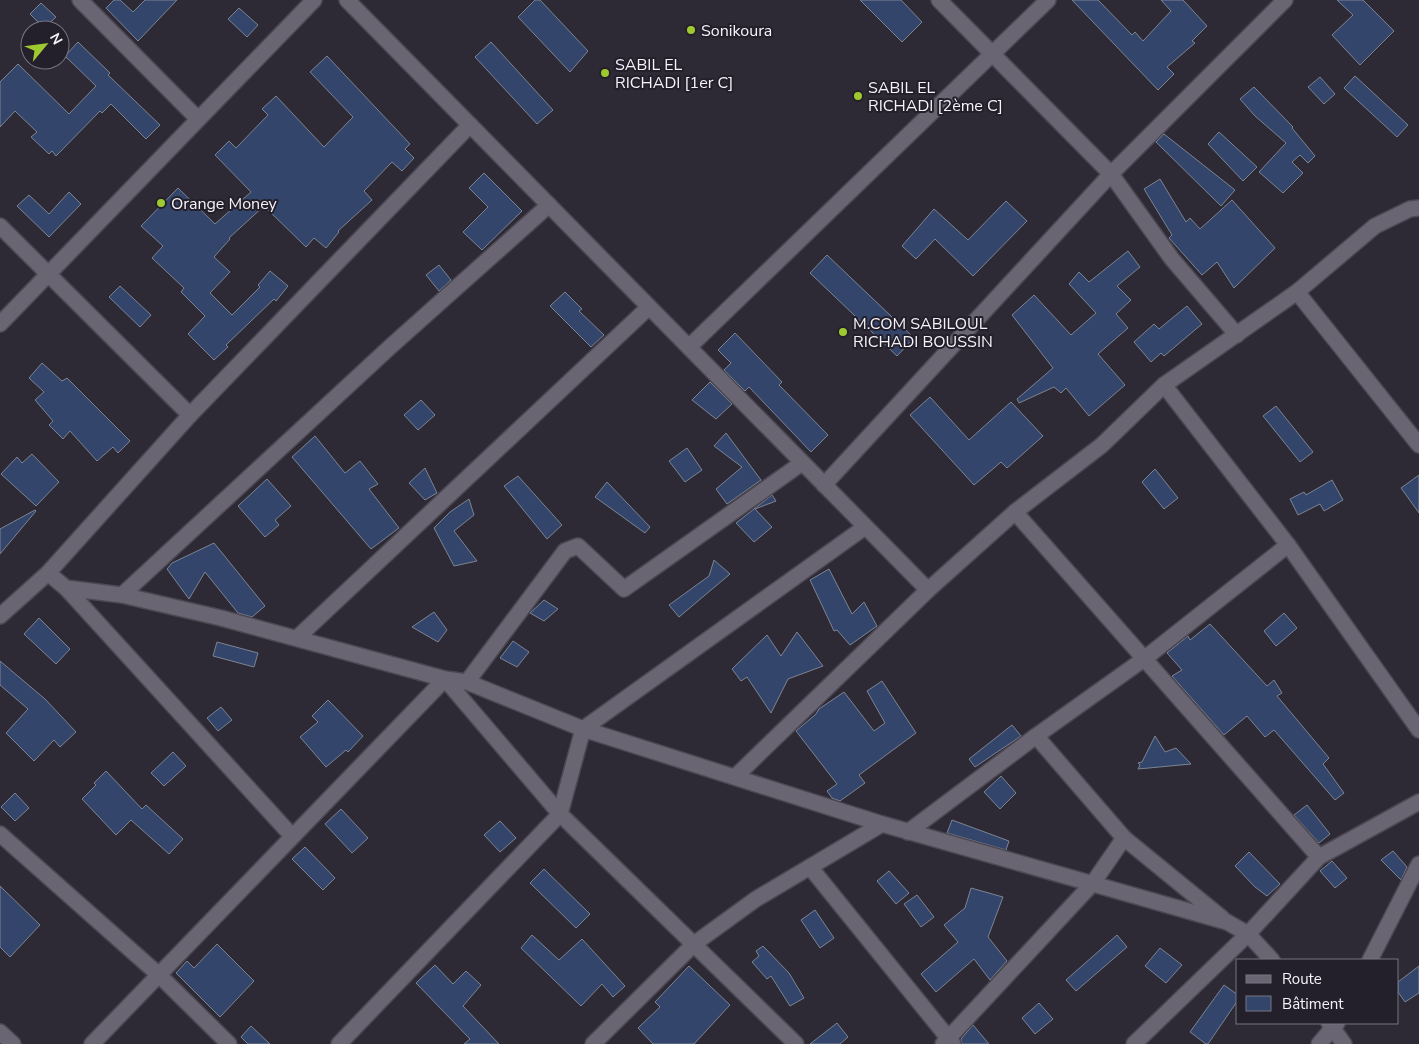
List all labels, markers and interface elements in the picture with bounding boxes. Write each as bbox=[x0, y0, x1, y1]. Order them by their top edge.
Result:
north arrow bbox=[20, 20, 70, 70]
place label: Sonikoura bbox=[701, 20, 772, 42]
marker: Sonikoura bbox=[685, 24, 697, 36]
text: N bbox=[45, 30, 67, 48]
place label: SABIL EL RICHADI [1er C] bbox=[615, 54, 733, 94]
marker: SABIL EL RICHADI [1er C] bbox=[599, 67, 611, 79]
place label: SABIL EL RICHADI [2ème C] bbox=[868, 77, 1003, 117]
marker: SABIL EL RICHADI [2ème C] bbox=[852, 90, 864, 102]
place label: Orange Money bbox=[171, 193, 278, 215]
marker: Orange Money bbox=[155, 197, 167, 209]
place label: M.COM SABILOUL RICHADI BOUSSIN bbox=[853, 313, 993, 353]
marker: M.COM SABILOUL RICHADI BOUSSIN bbox=[837, 326, 849, 338]
legend bbox=[1236, 959, 1399, 1024]
text: Route bbox=[1282, 969, 1322, 989]
text: Bâtiment bbox=[1282, 994, 1344, 1014]

